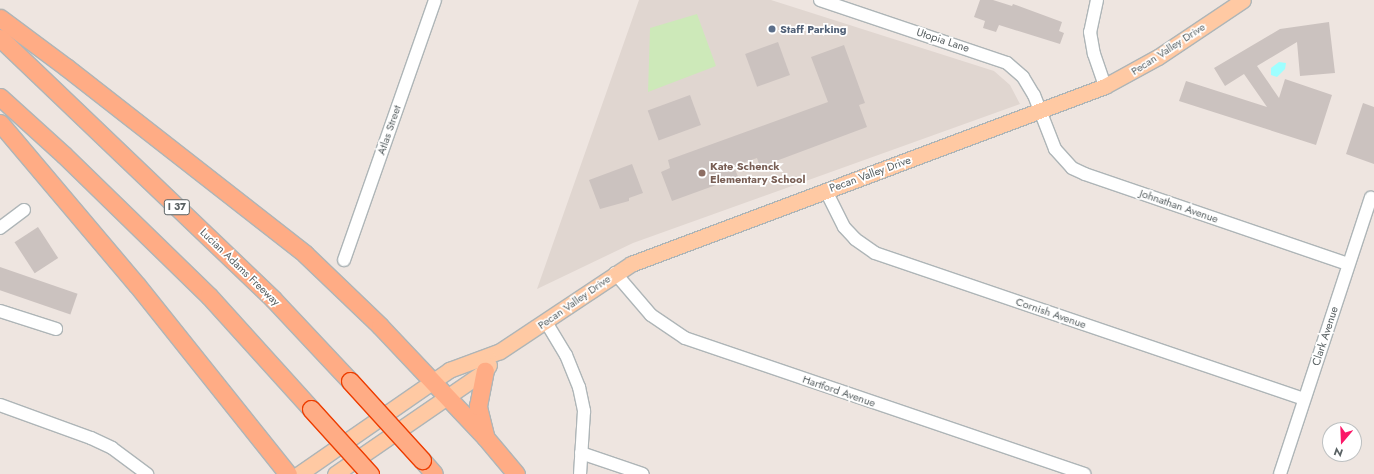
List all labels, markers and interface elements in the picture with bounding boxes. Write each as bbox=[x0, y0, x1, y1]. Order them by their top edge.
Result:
street label: Pecan Valley Drive bbox=[1129, 20, 1207, 78]
place label: Staff Parking bbox=[780, 22, 847, 36]
marker: Staff Parking bbox=[767, 24, 777, 34]
street label: Utopia Lane bbox=[915, 25, 971, 55]
street label: Atlas Street bbox=[374, 103, 404, 157]
street label: Pecan Valley Drive bbox=[828, 153, 912, 195]
place label: Kate Schenck Elementary School bbox=[710, 160, 805, 186]
marker: Kate Schenck Elementary School bbox=[697, 168, 707, 178]
street label: Johnathan Avenue bbox=[1138, 186, 1220, 226]
road number: I 37 bbox=[163, 199, 191, 215]
street label: Lucian Adams Freeway bbox=[197, 226, 283, 308]
street label: Pecan Valley Drive bbox=[535, 272, 613, 332]
street label: Cornish Avenue bbox=[1014, 295, 1088, 331]
street label: Clark Avenue bbox=[1309, 305, 1341, 367]
street label: Hartford Avenue bbox=[801, 372, 877, 410]
north arrow bbox=[1322, 422, 1362, 462]
text: N bbox=[1332, 443, 1345, 461]

